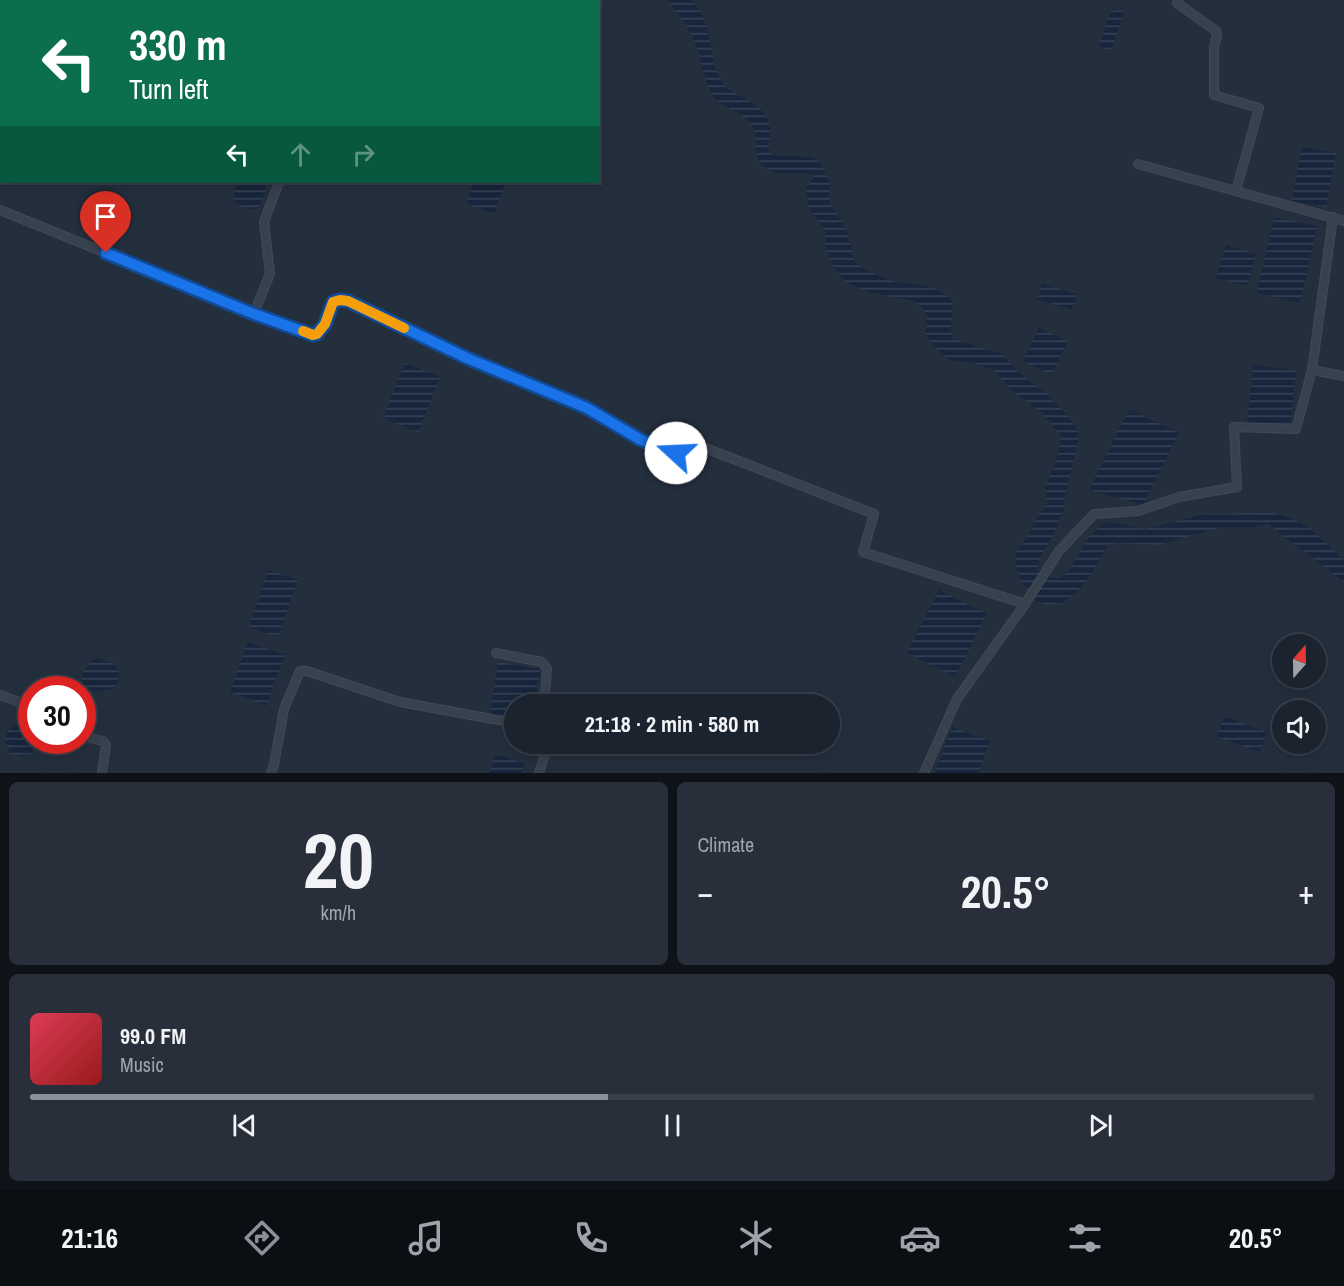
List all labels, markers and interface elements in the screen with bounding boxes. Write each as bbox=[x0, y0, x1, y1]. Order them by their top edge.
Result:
text: 330 m bbox=[129, 17, 227, 73]
icon: left bbox=[30, 24, 108, 102]
text: Turn left bbox=[129, 71, 208, 107]
icon: left bbox=[221, 138, 254, 171]
icon: ahead bbox=[284, 138, 317, 171]
icon: right bbox=[347, 138, 380, 171]
pin bbox=[80, 191, 131, 253]
icon: arrive bbox=[89, 200, 122, 233]
position arrow bbox=[644, 421, 708, 485]
north arrow bbox=[1272, 634, 1326, 688]
map controls bbox=[1272, 634, 1326, 754]
speed limit sign: 30 bbox=[18, 676, 96, 754]
button: sound bbox=[1272, 700, 1326, 754]
text: 21:18 · 2 min · 580 m bbox=[585, 709, 759, 739]
text: 20 bbox=[303, 807, 374, 912]
text: Climate bbox=[698, 831, 754, 858]
text: 20.5° bbox=[961, 861, 1051, 922]
text: − bbox=[698, 870, 713, 914]
text: + bbox=[1298, 870, 1314, 914]
text: km/h bbox=[320, 899, 356, 926]
text: 99.0 FM bbox=[120, 1021, 186, 1051]
text: Music bbox=[120, 1051, 164, 1078]
icon: previous bbox=[228, 1109, 261, 1142]
icon: pause bbox=[656, 1109, 689, 1142]
icon: next bbox=[1084, 1109, 1117, 1142]
icon: directions bbox=[241, 1217, 283, 1259]
icon: music bbox=[405, 1217, 447, 1259]
icon: phone bbox=[570, 1217, 612, 1259]
icon: climate bbox=[735, 1217, 777, 1259]
icon: car bbox=[899, 1217, 941, 1259]
icon: filters bbox=[1064, 1217, 1106, 1259]
text: 21:16 bbox=[61, 1220, 118, 1256]
text: 20.5° bbox=[1229, 1220, 1283, 1256]

